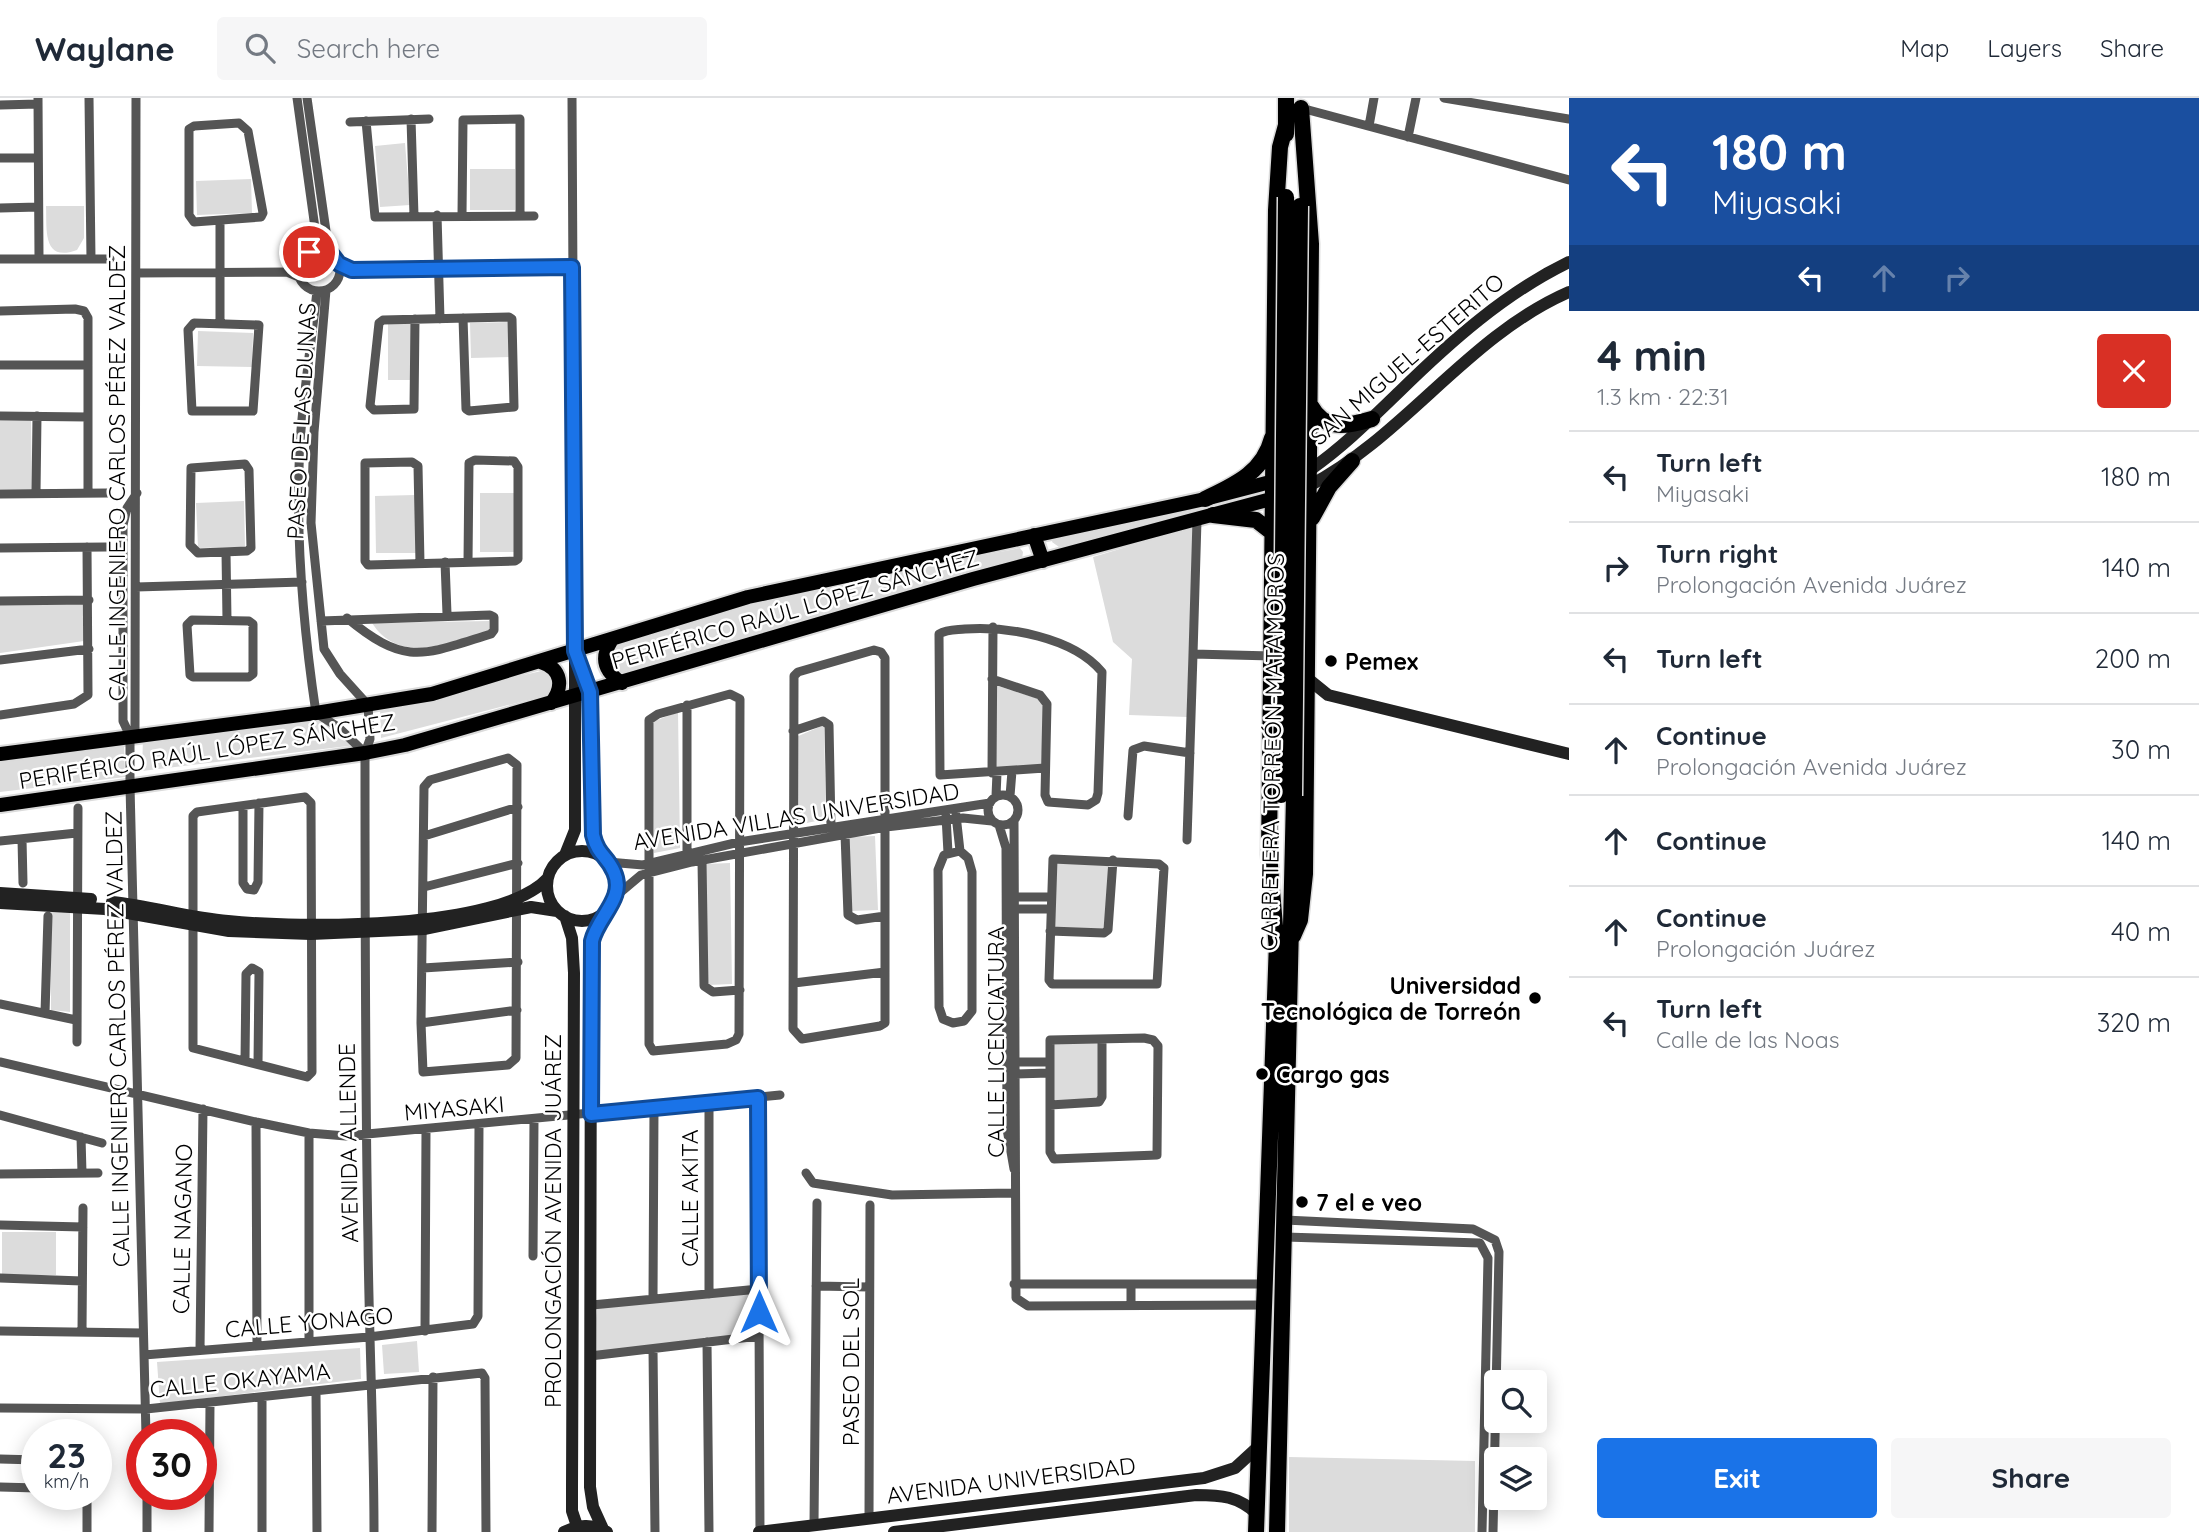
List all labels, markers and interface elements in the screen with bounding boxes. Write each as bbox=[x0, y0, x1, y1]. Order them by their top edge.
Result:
search box bbox=[217, 17, 707, 80]
text: Waylane bbox=[35, 28, 175, 69]
icon: search bbox=[241, 29, 279, 67]
text: Search here bbox=[297, 32, 440, 65]
text: Map bbox=[1900, 33, 1949, 63]
text: Layers bbox=[1987, 33, 2062, 63]
text: Share bbox=[2100, 33, 2164, 63]
text: 180 m bbox=[1712, 121, 1847, 182]
icon: left bbox=[1597, 126, 1688, 217]
text: Miyasaki bbox=[1712, 182, 1842, 222]
pin bbox=[279, 222, 339, 282]
icon: arrive bbox=[290, 233, 328, 271]
street label: CALLE INGENIERO CARLOS PÉREZ VALDEZ bbox=[102, 245, 131, 701]
icon: left bbox=[1792, 259, 1830, 297]
icon: ahead bbox=[1865, 259, 1903, 297]
icon: right bbox=[1938, 259, 1976, 297]
street label: SAN MIGUEL-ESTERITO bbox=[1304, 267, 1510, 451]
street label: PASEO DE LAS DUNAS bbox=[280, 302, 322, 540]
text: 4 min bbox=[1597, 329, 1707, 382]
button: close bbox=[2097, 334, 2171, 408]
text: 1.3 km · 22:31 bbox=[1597, 382, 1729, 411]
text: Turn left bbox=[1656, 446, 1763, 479]
icon: left bbox=[1597, 458, 1635, 496]
text: 180 m bbox=[2101, 460, 2171, 493]
text: Miyasaki bbox=[1656, 479, 1749, 508]
text: Turn right bbox=[1656, 537, 1778, 570]
street label: PERIFÉRICO RAÚL LÓPEZ SÁNCHEZ bbox=[608, 543, 982, 675]
icon: right bbox=[1597, 549, 1635, 587]
text: 140 m bbox=[2102, 551, 2171, 584]
street label: CARRETERA TORREÓN-MATAMOROS bbox=[1254, 553, 1290, 951]
text: Prolongación Avenida Juárez bbox=[1656, 570, 1967, 599]
icon: left bbox=[1597, 640, 1635, 678]
text: Turn left bbox=[1656, 642, 1763, 675]
text: 200 m bbox=[2095, 642, 2171, 675]
place label: Pemex bbox=[1345, 647, 1418, 676]
marker: Pemex bbox=[1323, 653, 1339, 669]
street label: PERIFÉRICO RAÚL LÓPEZ SÁNCHEZ bbox=[17, 707, 397, 795]
text: Continue bbox=[1656, 719, 1767, 752]
icon: ahead bbox=[1597, 731, 1635, 769]
text: 30 m bbox=[2111, 733, 2171, 766]
text: Prolongación Avenida Juárez bbox=[1656, 752, 1967, 781]
street label: AVENIDA VILLAS UNIVERSIDAD bbox=[631, 776, 961, 856]
street label: CALLE INGENIERO CARLOS PÉREZ VALDEZ bbox=[99, 811, 135, 1267]
icon: ahead bbox=[1597, 822, 1635, 860]
text: Continue bbox=[1656, 824, 1767, 857]
text: 140 m bbox=[2102, 824, 2171, 857]
text: Continue bbox=[1656, 901, 1767, 934]
icon: ahead bbox=[1597, 913, 1635, 951]
text: 40 m bbox=[2111, 915, 2171, 948]
street label: CALLE LICENCIATURA bbox=[981, 926, 1010, 1158]
text: Prolongación Juárez bbox=[1656, 934, 1875, 963]
place label: Universidad Tecnológica de Torreón bbox=[1261, 971, 1521, 1026]
marker: Universidad Tecnológica de Torreón bbox=[1527, 990, 1543, 1006]
text: Turn left bbox=[1656, 992, 1763, 1025]
icon: left bbox=[1597, 1004, 1635, 1042]
text: 320 m bbox=[2097, 1006, 2171, 1039]
text: Calle de las Noas bbox=[1656, 1025, 1839, 1054]
street label: PROLONGACIÓN AVENIDA JUÁREZ bbox=[538, 1034, 567, 1408]
street label: AVENIDA ALLENDE bbox=[332, 1043, 364, 1243]
place label: Cargo gas bbox=[1276, 1060, 1390, 1089]
marker: Cargo gas bbox=[1254, 1066, 1270, 1082]
street label: MIYASAKI bbox=[403, 1089, 505, 1127]
street label: CALLE AKITA bbox=[675, 1129, 704, 1267]
street label: CALLE NAGANO bbox=[166, 1144, 198, 1314]
place label: 7 el e veo bbox=[1316, 1188, 1422, 1217]
marker: 7 el e veo bbox=[1294, 1194, 1310, 1210]
position arrow bbox=[722, 1275, 796, 1349]
street label: PASEO DEL SOL bbox=[836, 1278, 865, 1446]
street label: CALLE YONAGO bbox=[224, 1300, 394, 1344]
street label: CALLE OKAYAMA bbox=[148, 1356, 332, 1404]
map controls bbox=[1484, 1370, 1547, 1510]
button: search bbox=[1484, 1370, 1547, 1433]
speed limit sign: 30 bbox=[126, 1419, 217, 1510]
text: 23 bbox=[47, 1433, 86, 1477]
button: Exit bbox=[1597, 1438, 1877, 1518]
button: Share bbox=[1891, 1438, 2171, 1518]
button: layers bbox=[1484, 1447, 1547, 1510]
street label: AVENIDA UNIVERSIDAD bbox=[885, 1450, 1137, 1510]
text: km/h bbox=[44, 1470, 89, 1493]

